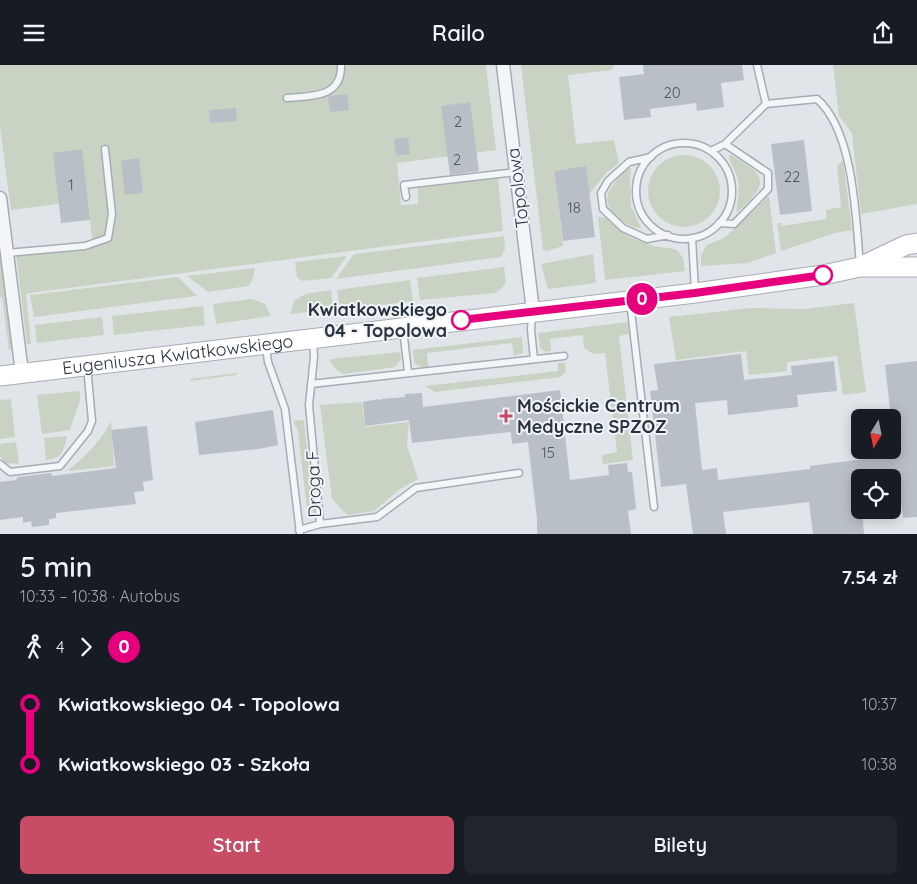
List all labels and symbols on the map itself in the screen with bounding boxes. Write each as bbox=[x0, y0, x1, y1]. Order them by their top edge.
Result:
house number: 20 bbox=[663, 83, 681, 102]
house number: 2 bbox=[454, 112, 462, 131]
street label: Topolowa bbox=[501, 147, 534, 230]
house number: 2 bbox=[453, 150, 461, 169]
house number: 22 bbox=[784, 167, 800, 186]
house number: 1 bbox=[68, 175, 74, 194]
house number: 18 bbox=[567, 198, 581, 217]
unlabelled marker bbox=[813, 265, 833, 285]
line badge: 0 bbox=[626, 283, 658, 315]
place label: Kwiatkowskiego 04 - Topolowa bbox=[308, 298, 447, 342]
marker: Kwiatkowskiego 04 - Topolowa bbox=[451, 310, 471, 330]
street label: Eugeniusza Kwiatkowskiego bbox=[61, 329, 294, 379]
place label: Mościckie Centrum Medyczne SPZOZ bbox=[517, 394, 680, 438]
marker: Mościckie Centrum Medyczne SPZOZ bbox=[499, 409, 513, 423]
north arrow bbox=[851, 409, 901, 459]
house number: 15 bbox=[541, 443, 555, 462]
street label: Droga F bbox=[301, 450, 326, 518]

